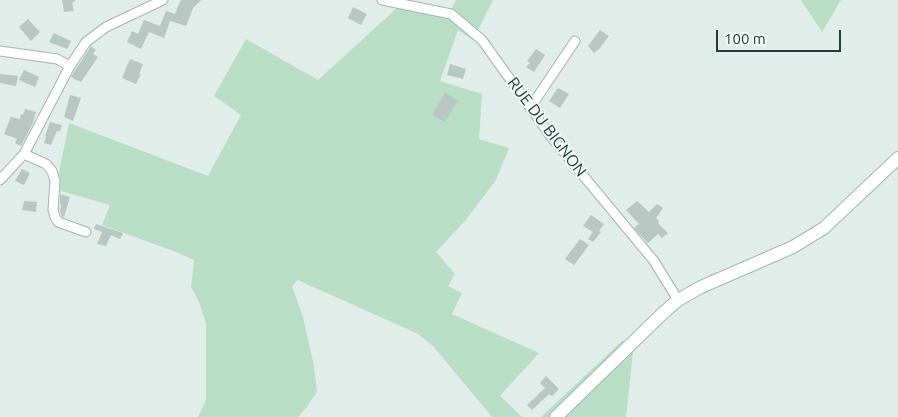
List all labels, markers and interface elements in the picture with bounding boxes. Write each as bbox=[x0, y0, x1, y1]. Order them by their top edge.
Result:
scale bar bbox=[718, 20, 843, 52]
text: 100 m bbox=[724, 30, 766, 47]
street label: RUE DU BIGNON bbox=[503, 73, 591, 181]

